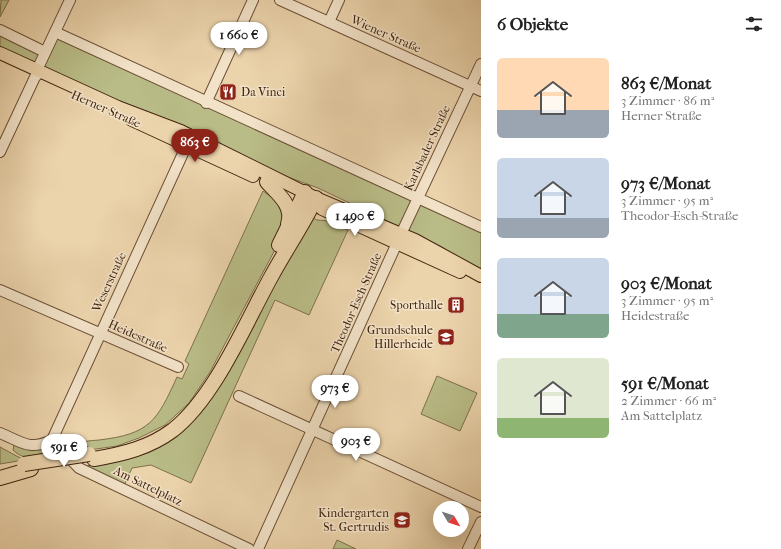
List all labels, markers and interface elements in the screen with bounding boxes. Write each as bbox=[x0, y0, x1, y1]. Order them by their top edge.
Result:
street label: Wiener Straße bbox=[348, 12, 423, 56]
icon: filters bbox=[743, 13, 765, 35]
text: 6 Objekte bbox=[497, 14, 568, 34]
pin: 1 660 € bbox=[202, 22, 276, 56]
text: 1 660 € bbox=[219, 27, 259, 42]
text: 863 €/Monat bbox=[621, 73, 711, 93]
icon: home bbox=[529, 74, 577, 122]
restaurant icon: Da Vinci bbox=[218, 82, 238, 102]
place label: Da Vinci bbox=[241, 85, 286, 99]
street label: Herner Straße bbox=[69, 87, 143, 131]
text: 3 Zimmer · 86 m² bbox=[621, 93, 714, 108]
street label: Karlsbader Straße bbox=[401, 103, 453, 193]
text: Herner Straße bbox=[621, 108, 702, 123]
pin: 863 € bbox=[167, 129, 223, 163]
text: 863 € bbox=[180, 134, 210, 149]
text: 973 €/Monat bbox=[621, 173, 711, 193]
icon: home bbox=[529, 174, 577, 222]
text: 3 Zimmer · 95 m² bbox=[621, 193, 713, 208]
pin: 1 490 € bbox=[318, 203, 392, 237]
text: 1 490 € bbox=[335, 208, 375, 223]
text: Theodor-Esch-Straße bbox=[621, 208, 738, 223]
street label: Weserstraße bbox=[89, 250, 129, 315]
street label: Theodor-Esch-Straße bbox=[328, 251, 384, 355]
text: 903 €/Monat bbox=[621, 273, 712, 293]
icon: home bbox=[529, 274, 577, 322]
text: 3 Zimmer · 95 m² bbox=[621, 293, 713, 308]
building icon: Sporthalle bbox=[446, 295, 466, 315]
place label: Sporthalle bbox=[390, 298, 443, 312]
text: Heidestraße bbox=[621, 308, 689, 323]
street label: Heidestraße bbox=[106, 317, 170, 355]
place label: Grundschule Hillerheide bbox=[367, 323, 433, 351]
school or university icon: Grundschule Hillerheide bbox=[436, 327, 456, 347]
text: 591 €/Monat bbox=[621, 373, 709, 393]
icon: home bbox=[529, 374, 577, 422]
pin: 973 € bbox=[307, 375, 363, 409]
text: 973 € bbox=[321, 380, 349, 395]
text: 2 Zimmer · 66 m² bbox=[621, 393, 716, 408]
text: Am Sattelplatz bbox=[621, 408, 702, 423]
pin: 903 € bbox=[328, 428, 384, 462]
text: 903 € bbox=[341, 433, 371, 448]
pin: 591 € bbox=[36, 434, 92, 468]
text: 591 € bbox=[50, 439, 78, 454]
street label: Am Sattelplatz bbox=[110, 463, 185, 509]
north arrow bbox=[433, 501, 469, 537]
map controls bbox=[433, 501, 469, 537]
place label: Kindergarten St. Gertrudis bbox=[318, 506, 390, 534]
school or university icon: Kindergarten St. Gertrudis bbox=[392, 510, 412, 530]

